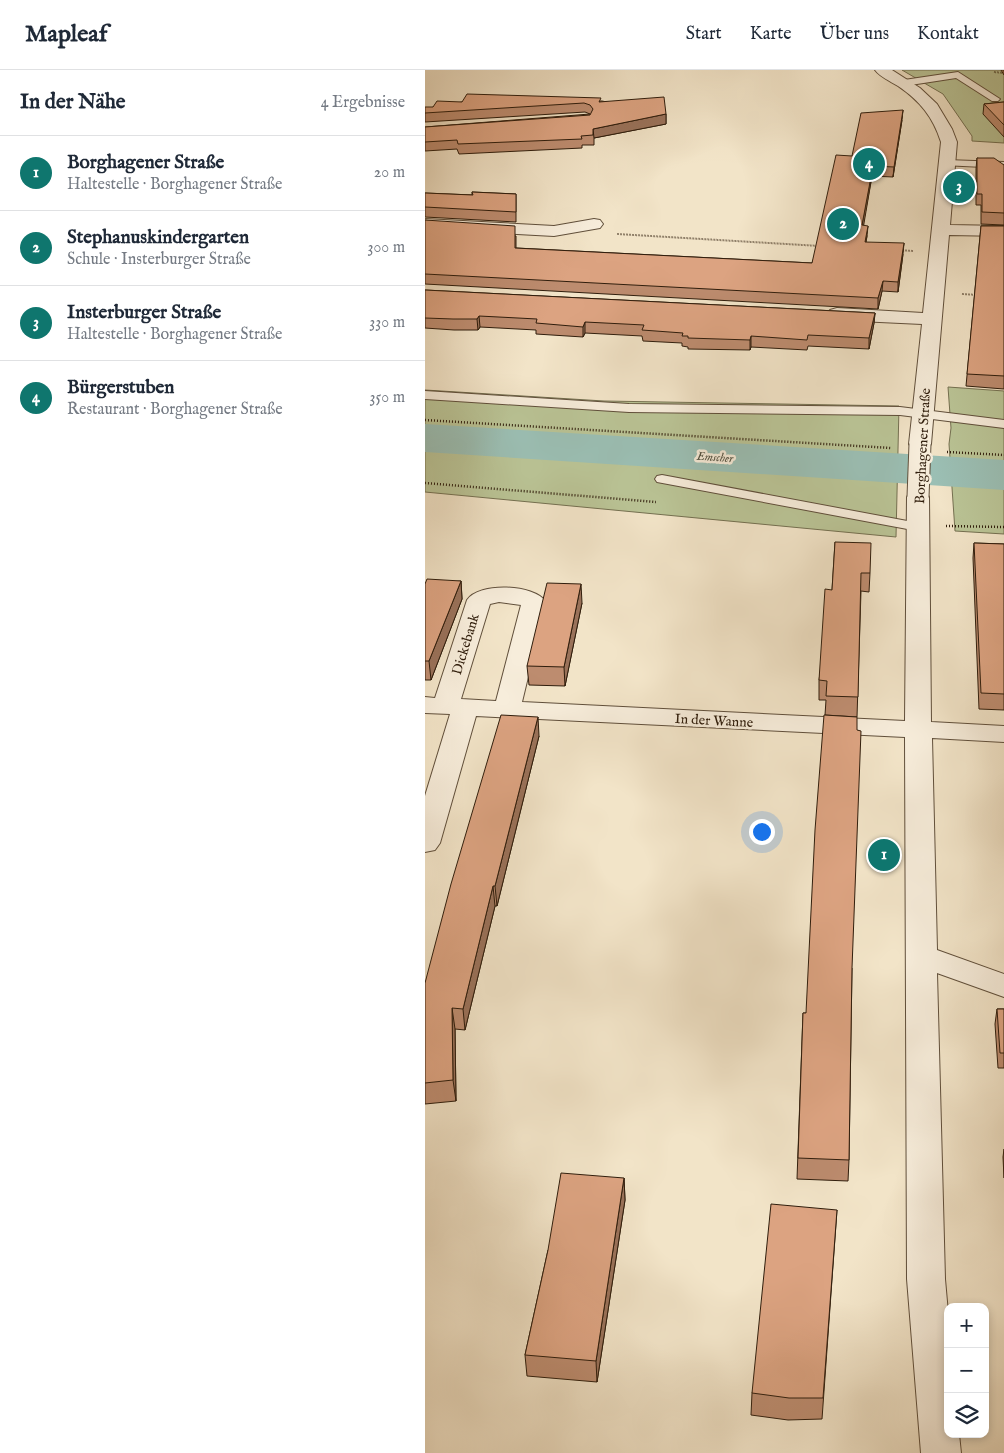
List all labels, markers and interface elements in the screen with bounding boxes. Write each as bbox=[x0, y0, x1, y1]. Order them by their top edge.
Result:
text: Mapleaf bbox=[25, 19, 107, 50]
text: Start bbox=[686, 23, 722, 46]
text: Karte bbox=[750, 23, 792, 46]
text: Über uns bbox=[820, 23, 889, 46]
text: Kontakt bbox=[917, 23, 979, 46]
text: In der Nähe bbox=[20, 89, 126, 116]
text: 4 Ergebnisse bbox=[321, 93, 405, 113]
pin: 4 bbox=[853, 145, 885, 183]
text: Borghagener Straße bbox=[67, 151, 224, 175]
text: 1 bbox=[33, 163, 39, 183]
text: 20 m bbox=[374, 163, 405, 183]
pin: 3 bbox=[943, 168, 975, 206]
text: Haltestelle · Borghagener Straße bbox=[67, 175, 282, 195]
pin: 2 bbox=[827, 205, 859, 243]
text: Stephanuskindergarten bbox=[67, 226, 249, 250]
text: 2 bbox=[32, 238, 40, 258]
text: 300 m bbox=[367, 238, 405, 258]
text: Schule · Insterburger Straße bbox=[67, 250, 251, 270]
text: Insterburger Straße bbox=[67, 301, 221, 325]
text: 3 bbox=[33, 313, 39, 333]
text: 330 m bbox=[369, 313, 405, 333]
text: Haltestelle · Borghagener Straße bbox=[67, 325, 282, 345]
text: Bürgerstuben bbox=[67, 376, 174, 400]
street label: Borghagener Straße bbox=[911, 387, 935, 504]
text: 4 bbox=[32, 388, 40, 408]
text: 350 m bbox=[370, 388, 405, 408]
text: Restaurant · Borghagener Straße bbox=[67, 400, 283, 420]
water label: Emscher bbox=[695, 449, 735, 466]
street label: Dickebank bbox=[448, 611, 484, 677]
street label: In der Wanne bbox=[674, 710, 754, 732]
your location bbox=[749, 819, 775, 845]
pin: 1 bbox=[868, 836, 900, 874]
map controls bbox=[944, 1303, 989, 1438]
button: + bbox=[944, 1303, 989, 1348]
button: − bbox=[944, 1348, 989, 1393]
button: layers bbox=[944, 1393, 989, 1438]

